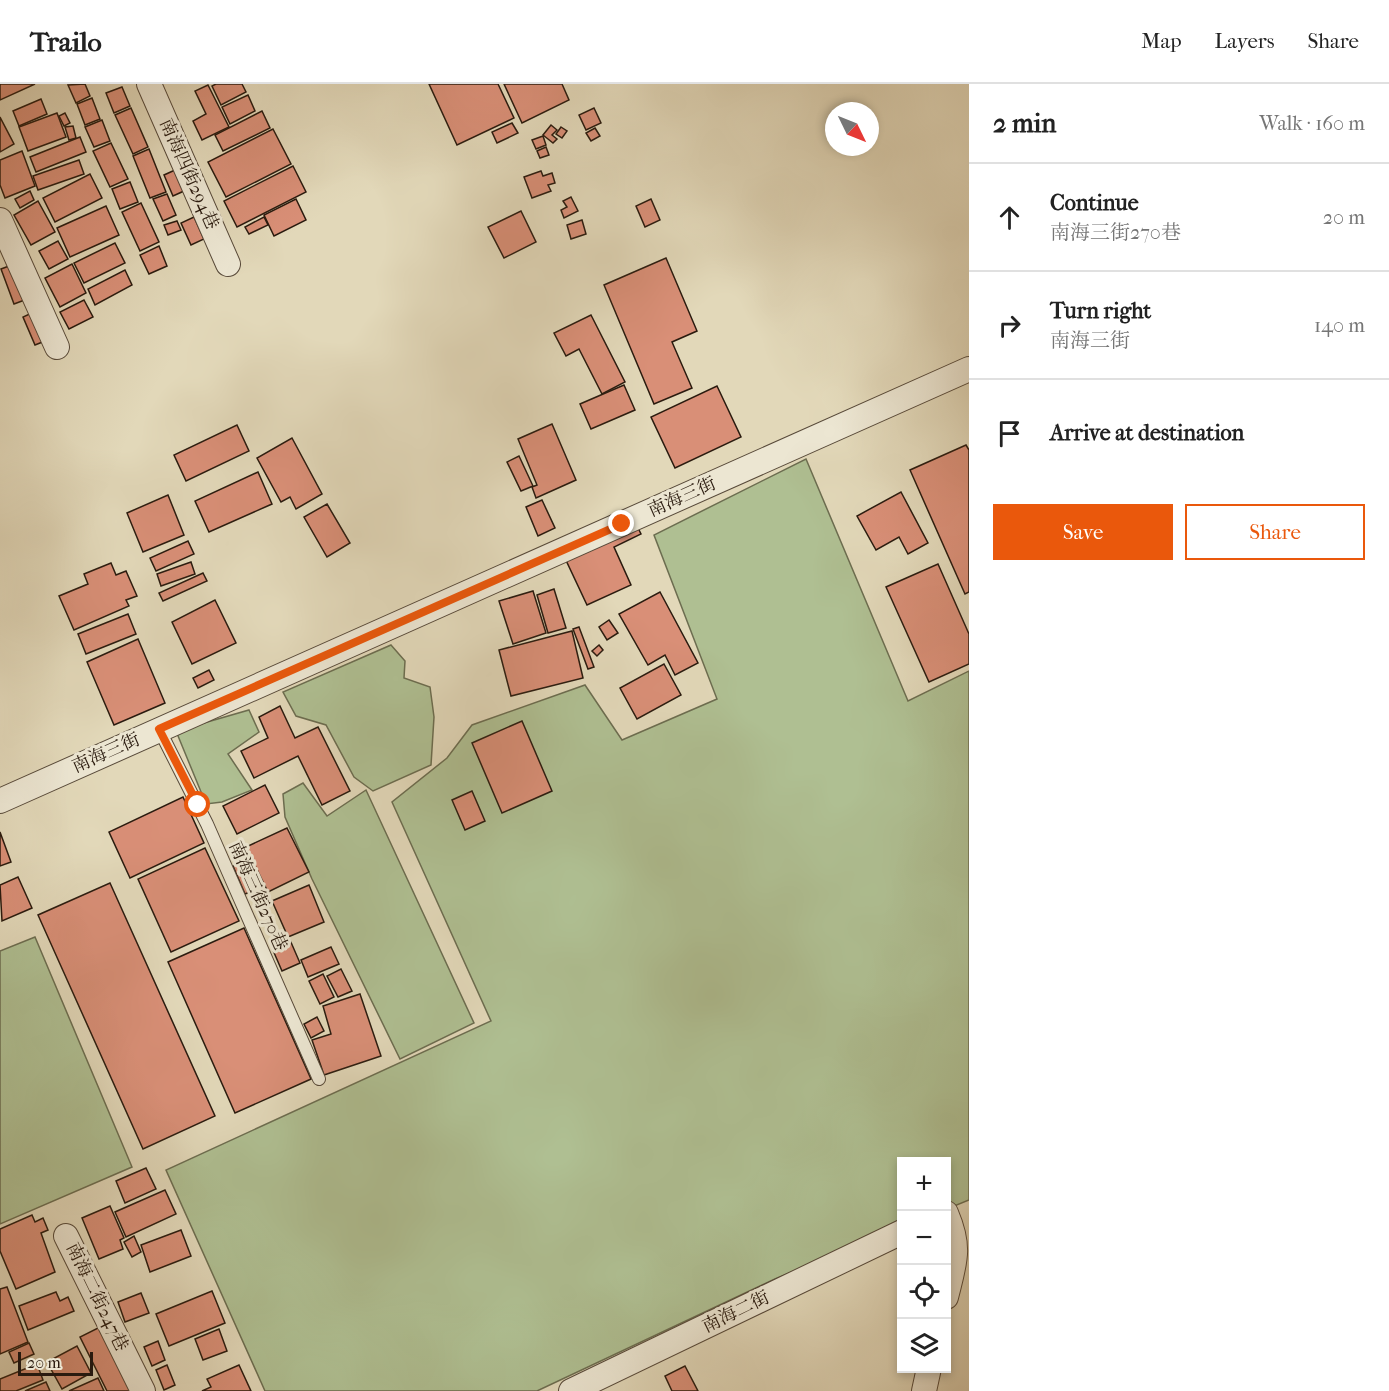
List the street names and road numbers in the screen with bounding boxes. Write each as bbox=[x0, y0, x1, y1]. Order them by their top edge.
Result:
street label: 南海四街294巷 bbox=[155, 115, 223, 233]
street label: 南海三街 bbox=[645, 473, 719, 521]
street label: 南海三街 bbox=[69, 729, 143, 777]
street label: 南海三街270巷 bbox=[224, 838, 292, 954]
street label: 南海二街247巷 bbox=[62, 1239, 132, 1355]
street label: 南海二街 bbox=[699, 1287, 773, 1337]

